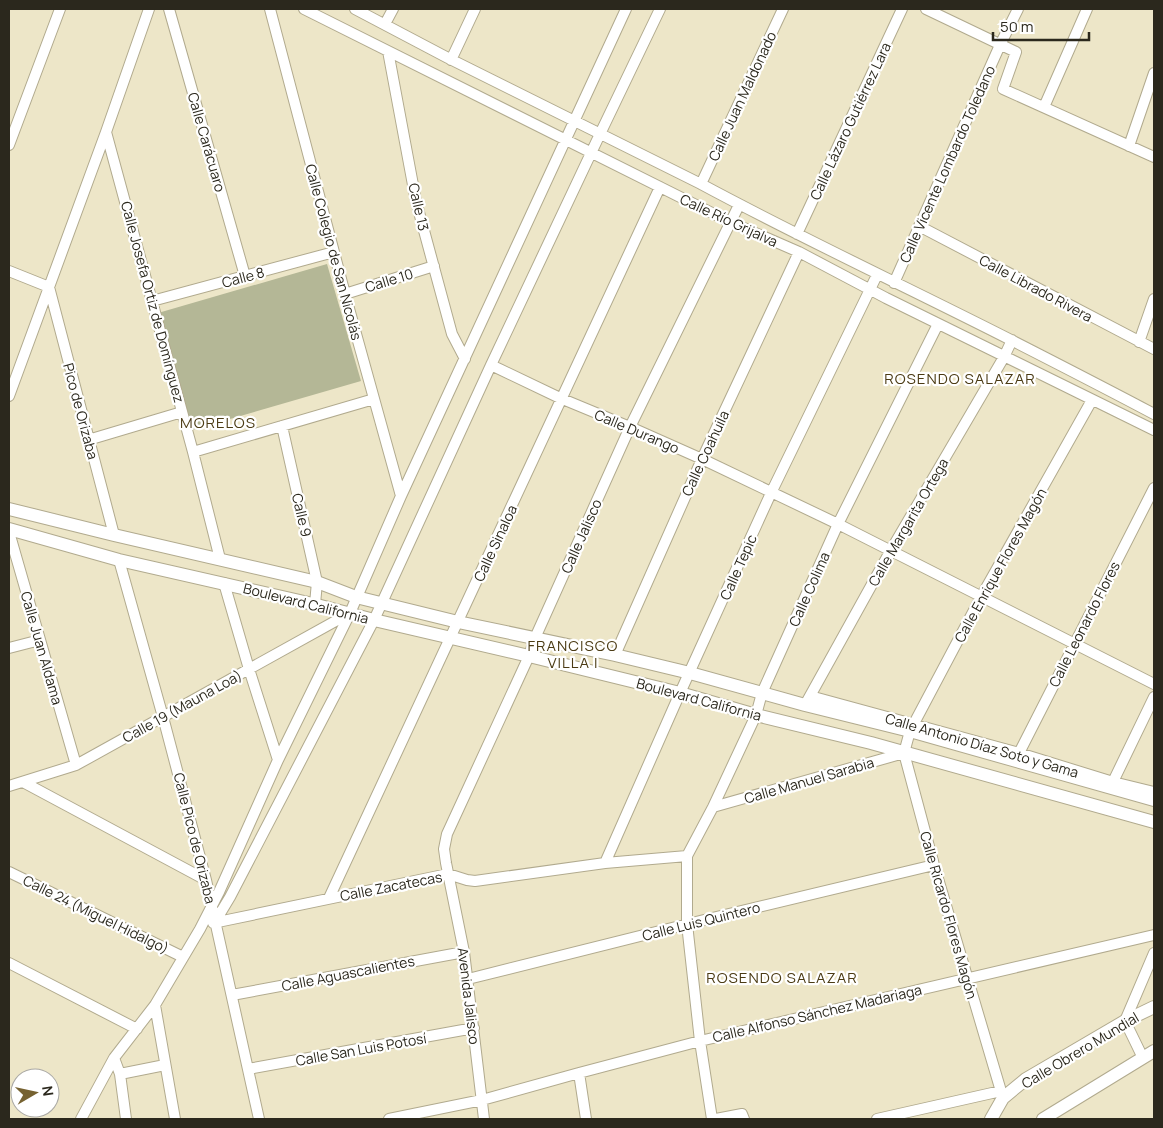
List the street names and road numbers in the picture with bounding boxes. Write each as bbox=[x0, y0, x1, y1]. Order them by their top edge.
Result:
street label: Calle Juan Maldonado bbox=[704, 28, 780, 164]
street label: Calle Lázaro Gutiérrez Lara bbox=[805, 39, 895, 203]
street label: Calle Vicente Lombardo Toledano bbox=[895, 62, 999, 266]
street label: Calle Carácuaro bbox=[184, 90, 230, 194]
street label: Calle Colegio de San Nicolás bbox=[301, 162, 367, 342]
street label: Calle 13 bbox=[404, 181, 434, 233]
street label: Calle Río Grijalva bbox=[677, 189, 781, 251]
street label: Calle Josefa Ortiz de Domínguez bbox=[117, 199, 189, 405]
street label: Calle Librado Rivera bbox=[976, 250, 1096, 326]
street label: Calle 8 bbox=[220, 262, 266, 292]
street label: Calle 10 bbox=[363, 264, 415, 296]
street label: Pico de Orizaba bbox=[59, 361, 103, 461]
street label: Calle Durango bbox=[592, 405, 682, 457]
street label: Calle Coahuila bbox=[677, 407, 733, 499]
street label: Calle Margarita Ortega bbox=[864, 454, 952, 590]
street label: Calle Enrique Flores Magón bbox=[950, 484, 1050, 646]
street label: Calle 9 bbox=[288, 491, 316, 539]
street label: Calle Jalisco bbox=[556, 496, 606, 576]
street label: Calle Sinaloa bbox=[469, 502, 521, 584]
street label: Calle Tepic bbox=[715, 531, 761, 603]
street label: Calle Colima bbox=[784, 549, 834, 629]
street label: Calle Leonardo Flores bbox=[1044, 558, 1124, 690]
street label: Boulevard California bbox=[241, 578, 371, 628]
street label: Calle Juan Aldama bbox=[17, 589, 67, 707]
street label: Calle 19 (Mauna Loa) bbox=[119, 665, 245, 747]
street label: Boulevard California bbox=[634, 673, 764, 725]
street label: Calle Antonio Díaz Soto y Gama bbox=[883, 708, 1081, 782]
street label: Calle Manuel Sarabia bbox=[742, 752, 876, 808]
street label: Calle Pico de Orizaba bbox=[170, 771, 220, 905]
street label: Calle Ricardo Flores Magón bbox=[916, 829, 982, 1001]
street label: Calle Zacatecas bbox=[338, 867, 444, 905]
street label: Calle 24 (Miguel Hidalgo) bbox=[20, 870, 172, 958]
street label: Calle Luis Quintero bbox=[640, 897, 762, 945]
street label: Avenida Jalisco bbox=[454, 946, 484, 1046]
street label: Calle Aguascalientes bbox=[280, 951, 416, 995]
street label: Calle Alfonso Sánchez Madariaga bbox=[711, 980, 923, 1046]
street label: Calle Obrero Mundial bbox=[1018, 1007, 1142, 1093]
street label: Calle San Luis Potosí bbox=[294, 1028, 428, 1070]

